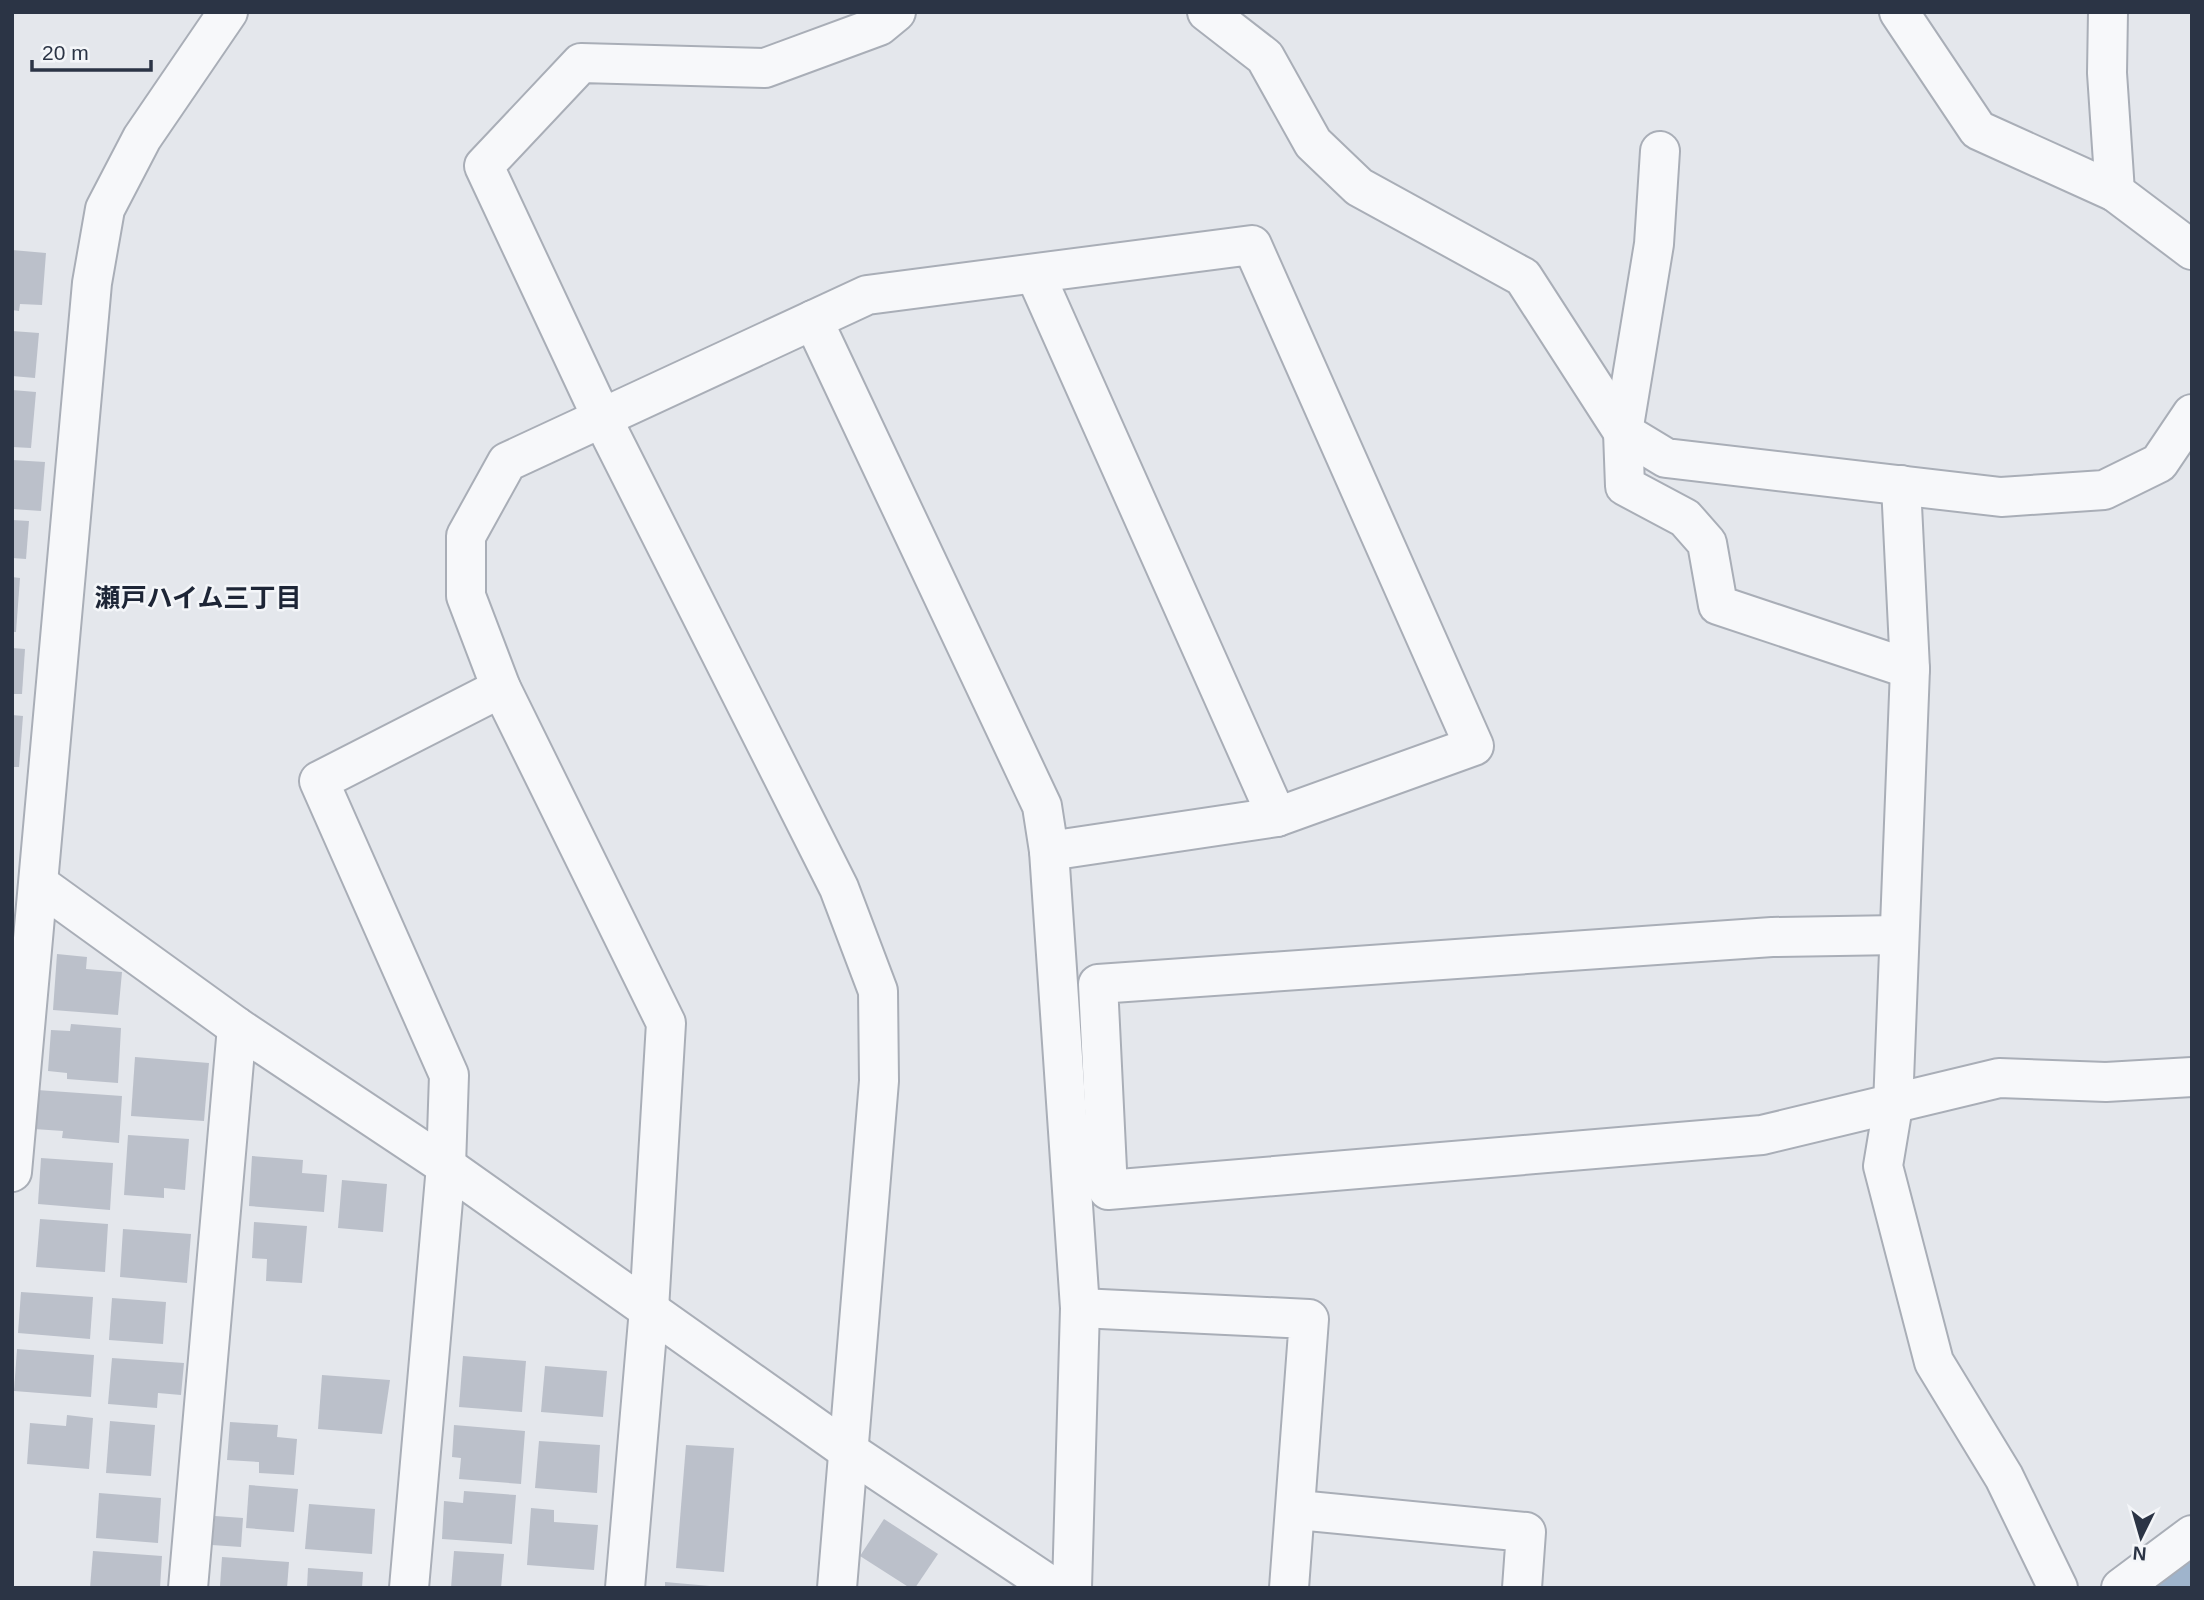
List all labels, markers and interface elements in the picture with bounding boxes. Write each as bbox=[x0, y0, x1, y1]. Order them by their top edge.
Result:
scale bar bbox=[32, 28, 150, 72]
text: 20 m bbox=[42, 41, 89, 64]
district label: 瀬戸ハイム三丁目 bbox=[95, 583, 301, 613]
north arrow bbox=[2106, 1502, 2176, 1572]
text: N bbox=[2132, 1542, 2147, 1564]

